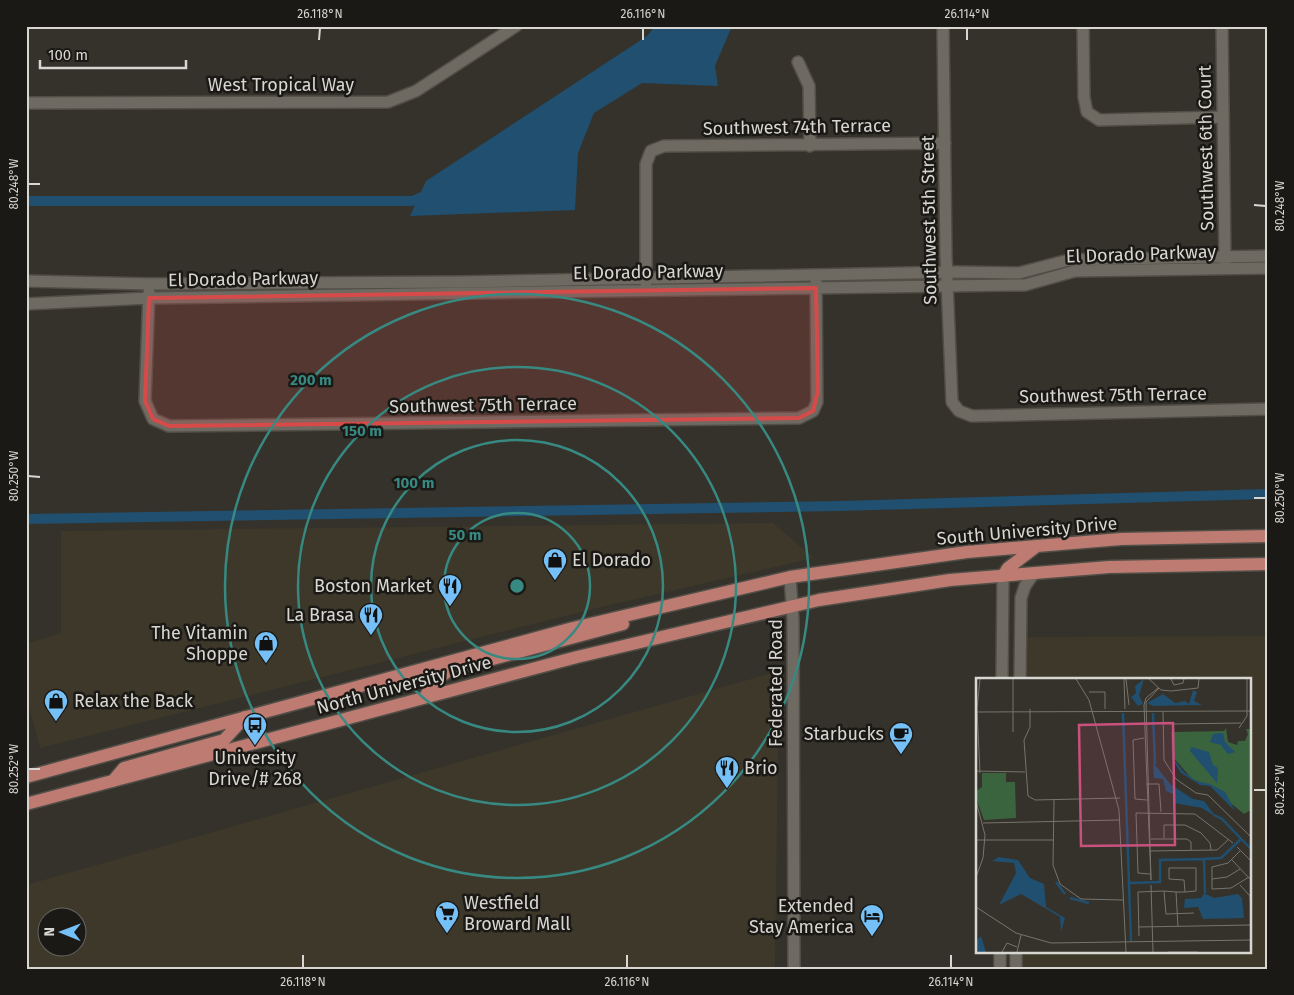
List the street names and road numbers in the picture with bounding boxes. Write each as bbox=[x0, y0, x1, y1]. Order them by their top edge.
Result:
street label: Southwest 6th Court bbox=[1194, 64, 1218, 231]
street label: West Tropical Way bbox=[208, 74, 354, 96]
street label: Southwest 74th Terrace bbox=[703, 114, 891, 140]
street label: Southwest 5th Street bbox=[917, 134, 941, 305]
street label: El Dorado Parkway bbox=[1066, 240, 1217, 268]
street label: El Dorado Parkway bbox=[573, 260, 723, 284]
street label: El Dorado Parkway bbox=[168, 267, 318, 291]
street label: Southwest 75th Terrace bbox=[1019, 382, 1207, 408]
street label: Southwest 75th Terrace bbox=[389, 392, 577, 418]
street label: South University Drive bbox=[936, 512, 1118, 550]
street label: Federated Road bbox=[765, 619, 787, 747]
street label: North University Drive bbox=[314, 651, 494, 719]

